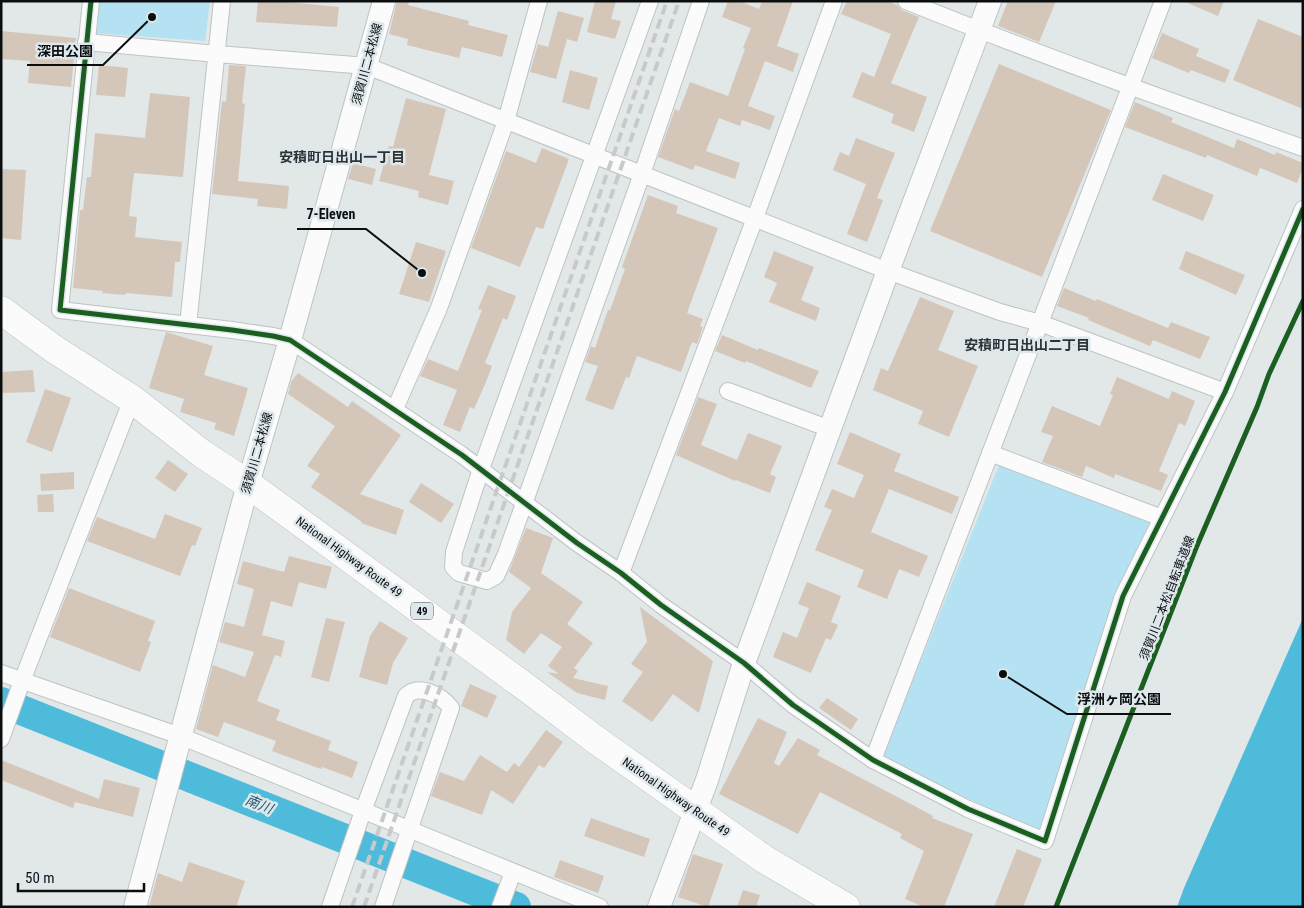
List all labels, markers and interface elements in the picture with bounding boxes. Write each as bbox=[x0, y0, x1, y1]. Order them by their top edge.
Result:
street label: 須賀川二本松線 bbox=[349, 22, 385, 106]
callout: 深田公園 bbox=[27, 36, 103, 65]
text: 深田公園 bbox=[37, 43, 93, 59]
district label: 安積町日出山一丁目 bbox=[279, 149, 405, 165]
callout: 7-Eleven bbox=[297, 200, 366, 229]
text: 7-Eleven bbox=[307, 206, 356, 222]
district label: 安積町日出山二丁目 bbox=[964, 337, 1090, 353]
street label: 須賀川二本松線 bbox=[239, 411, 275, 495]
street label: National Highway Route 49 bbox=[293, 514, 405, 600]
street label: 須賀川二本松自転車道線 bbox=[1137, 534, 1197, 662]
road number: 49 bbox=[411, 602, 433, 620]
callout: 浮洲ヶ岡公園 bbox=[1067, 685, 1171, 714]
text: 浮洲ヶ岡公園 bbox=[1077, 691, 1161, 707]
street label: National Highway Route 49 bbox=[620, 755, 732, 839]
water label: 南川 bbox=[243, 791, 277, 817]
scale bar bbox=[18, 860, 144, 892]
text: 50 m bbox=[25, 869, 55, 887]

